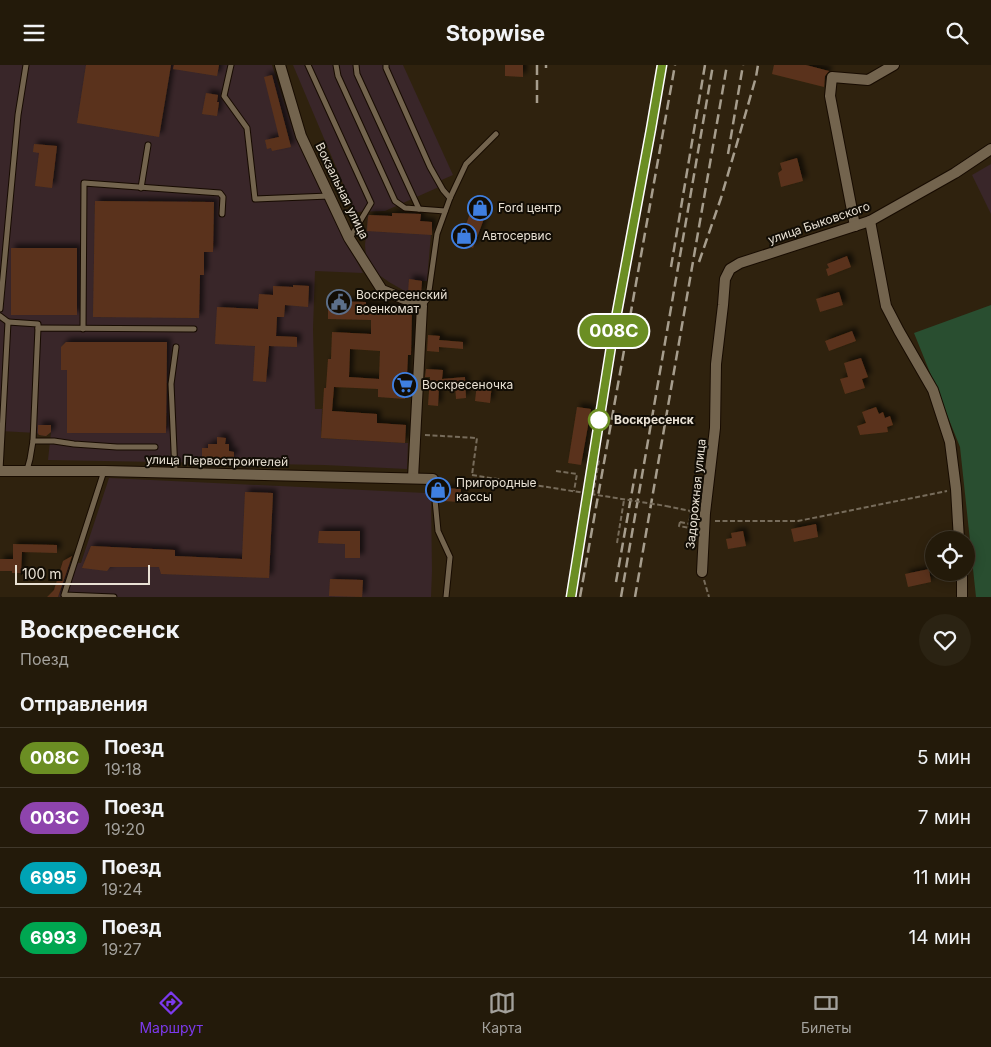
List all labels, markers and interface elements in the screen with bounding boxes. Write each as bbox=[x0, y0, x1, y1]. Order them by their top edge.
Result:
icon: menu bbox=[20, 19, 48, 47]
icon: search bbox=[943, 19, 971, 47]
text: Stopwise bbox=[446, 20, 545, 46]
street label: Вокзальная улица bbox=[313, 140, 372, 241]
shop icon: Ford центр bbox=[467, 195, 493, 221]
street label: улица Быковского bbox=[766, 198, 872, 247]
place label: Ford центр bbox=[498, 200, 561, 215]
shop icon: Автосервис bbox=[451, 223, 477, 249]
place label: Автосервис bbox=[482, 228, 552, 243]
place label: Воскресенский военкомат bbox=[356, 287, 447, 316]
public building icon: Воскресенский военкомат bbox=[326, 289, 352, 315]
line badge: 008С bbox=[579, 315, 649, 347]
text: 008С bbox=[589, 320, 639, 341]
supermarket icon: Воскресеночка bbox=[392, 372, 418, 398]
place label: Воскресеночка bbox=[422, 377, 513, 392]
marker: Воскресенск bbox=[588, 409, 610, 431]
place label: Воскресенск bbox=[614, 412, 694, 427]
street label: Задорожная улица bbox=[682, 438, 709, 550]
street label: улица Первостроителей bbox=[146, 452, 288, 469]
place label: Пригородные кассы bbox=[456, 475, 537, 504]
shop icon: Пригородные кассы bbox=[425, 477, 451, 503]
map controls bbox=[925, 531, 975, 581]
button: locate bbox=[925, 531, 975, 581]
scale bar bbox=[15, 562, 150, 585]
text: 100 m bbox=[22, 565, 62, 582]
button: heart bbox=[919, 614, 971, 666]
text: Воскресенск bbox=[20, 615, 180, 644]
text: Поезд bbox=[20, 649, 69, 669]
text: Отправления bbox=[20, 693, 148, 716]
text: Поезд bbox=[104, 736, 164, 759]
text: 5 мин bbox=[917, 746, 971, 769]
text: 008С bbox=[30, 747, 79, 768]
text: 19:18 bbox=[104, 759, 142, 779]
text: Поезд bbox=[104, 796, 164, 819]
text: 7 мин bbox=[918, 806, 971, 829]
text: 003С bbox=[30, 807, 79, 828]
text: 19:20 bbox=[104, 819, 145, 839]
text: Поезд bbox=[102, 856, 161, 879]
text: 11 мин bbox=[913, 866, 971, 889]
text: 6995 bbox=[30, 867, 77, 888]
text: 19:24 bbox=[102, 879, 142, 899]
text: Поезд bbox=[102, 916, 161, 939]
text: 14 мин bbox=[909, 926, 971, 949]
text: 6993 bbox=[30, 927, 77, 948]
text: 19:27 bbox=[102, 939, 142, 959]
tab: Маршрут bbox=[139, 989, 203, 1036]
tab: Карта bbox=[482, 989, 522, 1036]
tab: Билеты bbox=[801, 989, 852, 1036]

